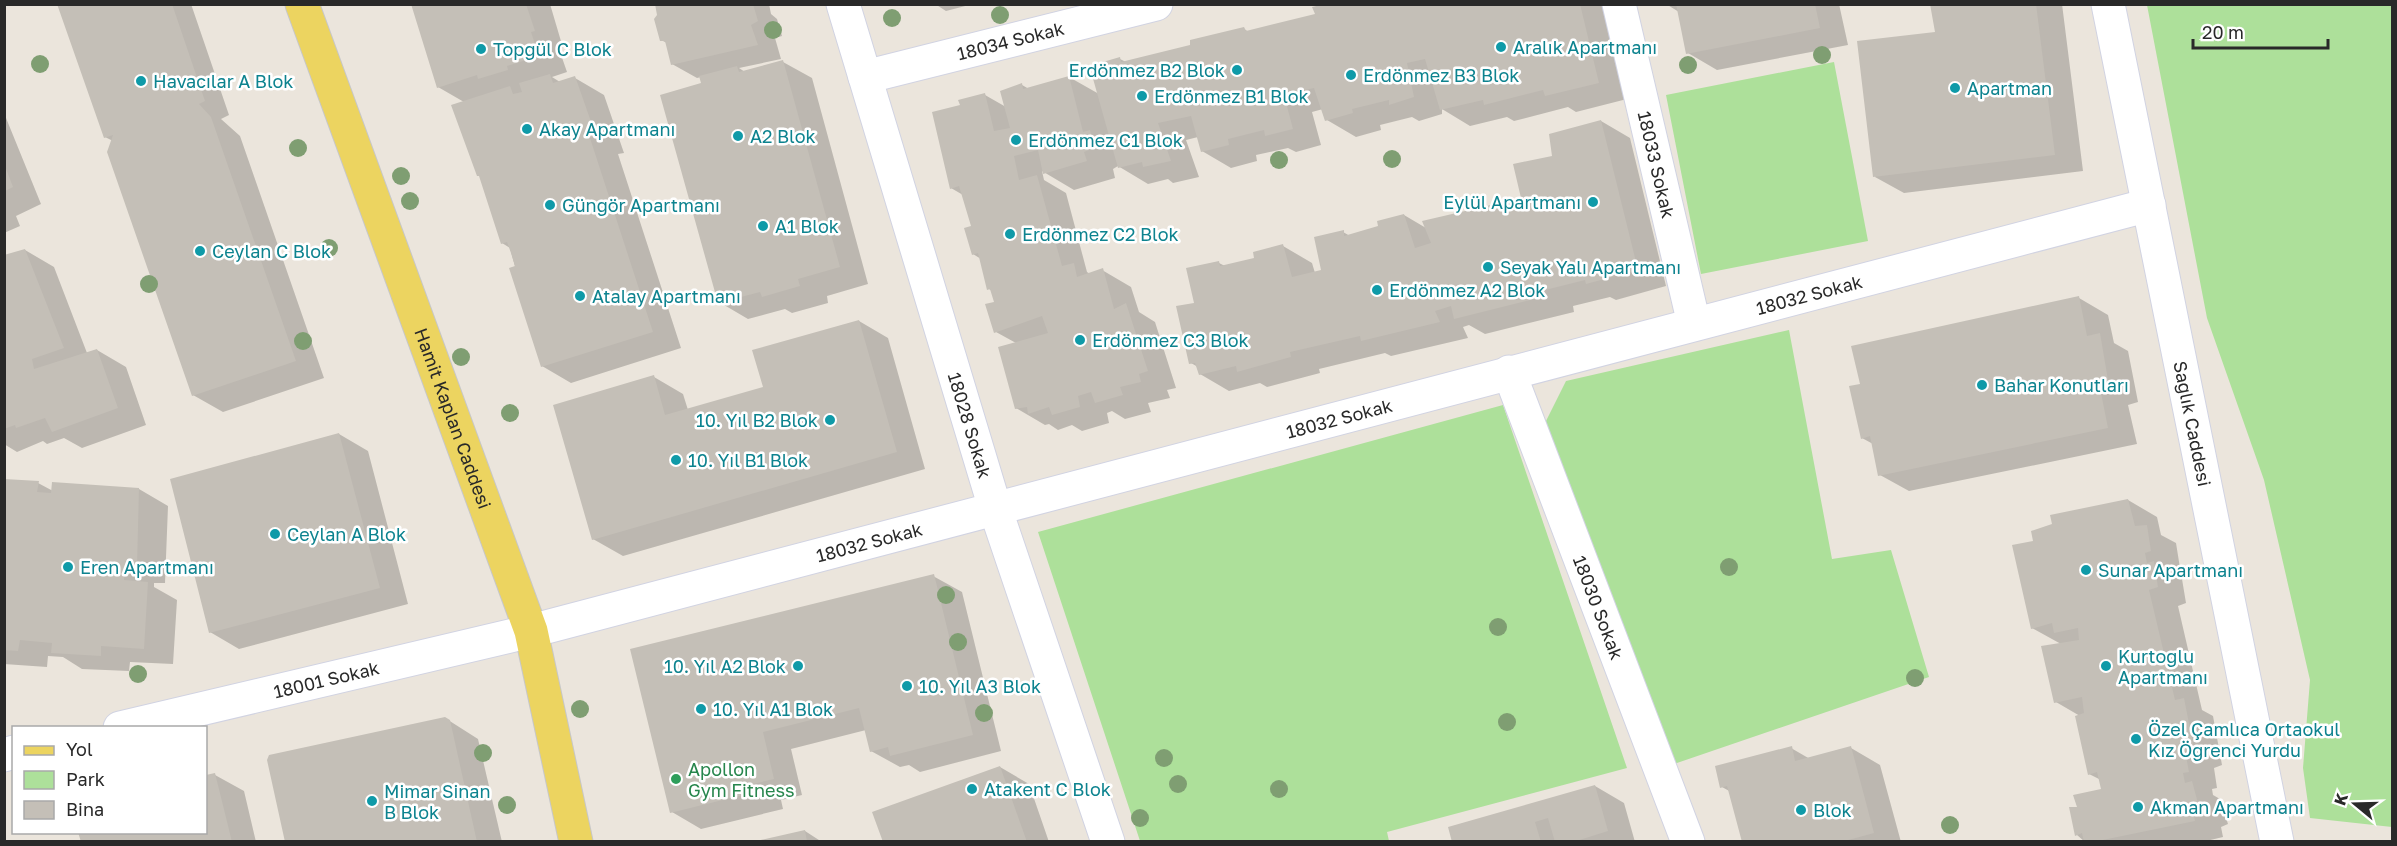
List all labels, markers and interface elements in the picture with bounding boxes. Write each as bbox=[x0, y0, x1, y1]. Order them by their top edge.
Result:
scale bar bbox=[2193, 12, 2328, 50]
street label: 18034 Sokak bbox=[955, 16, 1066, 65]
text: 20 m bbox=[2202, 21, 2244, 43]
place label: Aralık Apartmanı bbox=[1513, 36, 1657, 58]
place label: Topgül C Blok bbox=[493, 38, 612, 60]
marker: Aralık Apartmanı bbox=[1494, 40, 1508, 54]
marker: Topgül C Blok bbox=[474, 42, 488, 56]
place label: Erdönmez B2 Blok bbox=[1069, 59, 1225, 81]
marker: Erdönmez B2 Blok bbox=[1230, 63, 1244, 77]
place label: Erdönmez B3 Blok bbox=[1363, 64, 1520, 86]
marker: Erdönmez B3 Blok bbox=[1344, 68, 1358, 82]
place label: Havacılar A Blok bbox=[153, 70, 293, 92]
marker: Havacılar A Blok bbox=[134, 74, 148, 88]
place label: Apartman bbox=[1967, 77, 2052, 99]
marker: Apartman bbox=[1948, 81, 1962, 95]
place label: Erdönmez B1 Blok bbox=[1154, 85, 1309, 107]
marker: Erdönmez B1 Blok bbox=[1135, 89, 1149, 103]
street label: 18033 Sokak bbox=[1633, 109, 1680, 220]
place label: Akay Apartmanı bbox=[539, 118, 675, 140]
marker: Akay Apartmanı bbox=[520, 122, 534, 136]
place label: A2 Blok bbox=[750, 125, 816, 147]
marker: A2 Blok bbox=[731, 129, 745, 143]
place label: Erdönmez C1 Blok bbox=[1028, 129, 1183, 151]
marker: Erdönmez C1 Blok bbox=[1009, 133, 1023, 147]
place label: Eylül Apartmanı bbox=[1443, 191, 1581, 213]
place label: Güngör Apartmanı bbox=[562, 194, 720, 216]
marker: Eylül Apartmanı bbox=[1586, 195, 1600, 209]
marker: Güngör Apartmanı bbox=[543, 198, 557, 212]
place label: A1 Blok bbox=[775, 215, 839, 237]
marker: A1 Blok bbox=[756, 219, 770, 233]
place label: Erdönmez C2 Blok bbox=[1022, 223, 1179, 245]
marker: Erdönmez C2 Blok bbox=[1003, 227, 1017, 241]
place label: Ceylan C Blok bbox=[212, 240, 331, 262]
marker: Ceylan C Blok bbox=[193, 244, 207, 258]
place label: Seyak Yalı Apartmanı bbox=[1500, 256, 1681, 278]
marker: Seyak Yalı Apartmanı bbox=[1481, 260, 1495, 274]
street label: 18032 Sokak bbox=[1754, 270, 1865, 319]
place label: Erdönmez A2 Blok bbox=[1389, 279, 1545, 301]
marker: Erdönmez A2 Blok bbox=[1370, 283, 1384, 297]
place label: Atalay Apartmanı bbox=[592, 285, 741, 307]
marker: Atalay Apartmanı bbox=[573, 289, 587, 303]
street label: Hamit Kaplan Caddesi bbox=[410, 325, 496, 512]
place label: Erdönmez C3 Blok bbox=[1092, 329, 1249, 351]
marker: Erdönmez C3 Blok bbox=[1073, 333, 1087, 347]
street label: Sağlık Caddesi bbox=[2169, 359, 2216, 488]
street label: 18028 Sokak bbox=[944, 370, 996, 481]
place label: Bahar Konutları bbox=[1994, 374, 2129, 396]
marker: Bahar Konutları bbox=[1975, 378, 1989, 392]
street label: 18032 Sokak bbox=[1284, 394, 1395, 443]
place label: 10. Yıl B2 Blok bbox=[696, 409, 818, 431]
marker: 10. Yıl B2 Blok bbox=[823, 413, 837, 427]
place label: 10. Yıl B1 Blok bbox=[688, 449, 808, 471]
marker: 10. Yıl B1 Blok bbox=[669, 453, 683, 467]
street label: 18032 Sokak bbox=[814, 517, 925, 566]
place label: Ceylan A Blok bbox=[287, 523, 406, 545]
marker: Ceylan A Blok bbox=[268, 527, 282, 541]
street label: 18030 Sokak bbox=[1569, 552, 1629, 663]
place label: Eren Apartmanı bbox=[80, 556, 214, 578]
place label: Sunar Apartmanı bbox=[2098, 559, 2243, 581]
marker: Eren Apartmanı bbox=[61, 560, 75, 574]
marker: Sunar Apartmanı bbox=[2079, 563, 2093, 577]
place label: Kurtoğlu Apartmanı bbox=[2118, 645, 2208, 688]
place label: 10. Yıl A2 Blok bbox=[664, 655, 786, 677]
street label: 18001 Sokak bbox=[271, 656, 381, 702]
marker: 10. Yıl A2 Blok bbox=[791, 659, 805, 673]
marker: Kurtoğlu Apartmanı bbox=[2099, 659, 2113, 673]
place label: 10. Yıl A3 Blok bbox=[919, 675, 1041, 697]
marker: 10. Yıl A3 Blok bbox=[900, 679, 914, 693]
place label: 10. Yıl A1 Blok bbox=[713, 698, 833, 720]
marker: 10. Yıl A1 Blok bbox=[694, 702, 708, 716]
place label: Özel Çamlıca Ortaokul Kız Öğrenci Yurdu bbox=[2148, 718, 2340, 761]
legend bbox=[12, 726, 207, 834]
marker: Özel Çamlıca Ortaokul Kız Öğrenci Yurdu bbox=[2129, 732, 2143, 746]
text: Yol bbox=[66, 738, 93, 760]
place label: Apollon Gym Fitness bbox=[688, 758, 795, 801]
text: Park bbox=[66, 768, 105, 790]
marker: Apollon Gym Fitness bbox=[669, 772, 683, 786]
north arrow bbox=[2325, 774, 2385, 834]
place label: Atakent C Blok bbox=[984, 778, 1111, 800]
place label: Mimar Sinan B Blok bbox=[384, 780, 491, 823]
marker: Atakent C Blok bbox=[965, 782, 979, 796]
text: K bbox=[2329, 790, 2352, 808]
marker: Mimar Sinan B Blok bbox=[365, 794, 379, 808]
place label: Akman Apartmanı bbox=[2150, 796, 2304, 818]
text: Bina bbox=[66, 798, 104, 820]
place label: Blok bbox=[1813, 799, 1852, 821]
marker: Akman Apartmanı bbox=[2131, 800, 2145, 814]
marker: Blok bbox=[1794, 803, 1808, 817]

